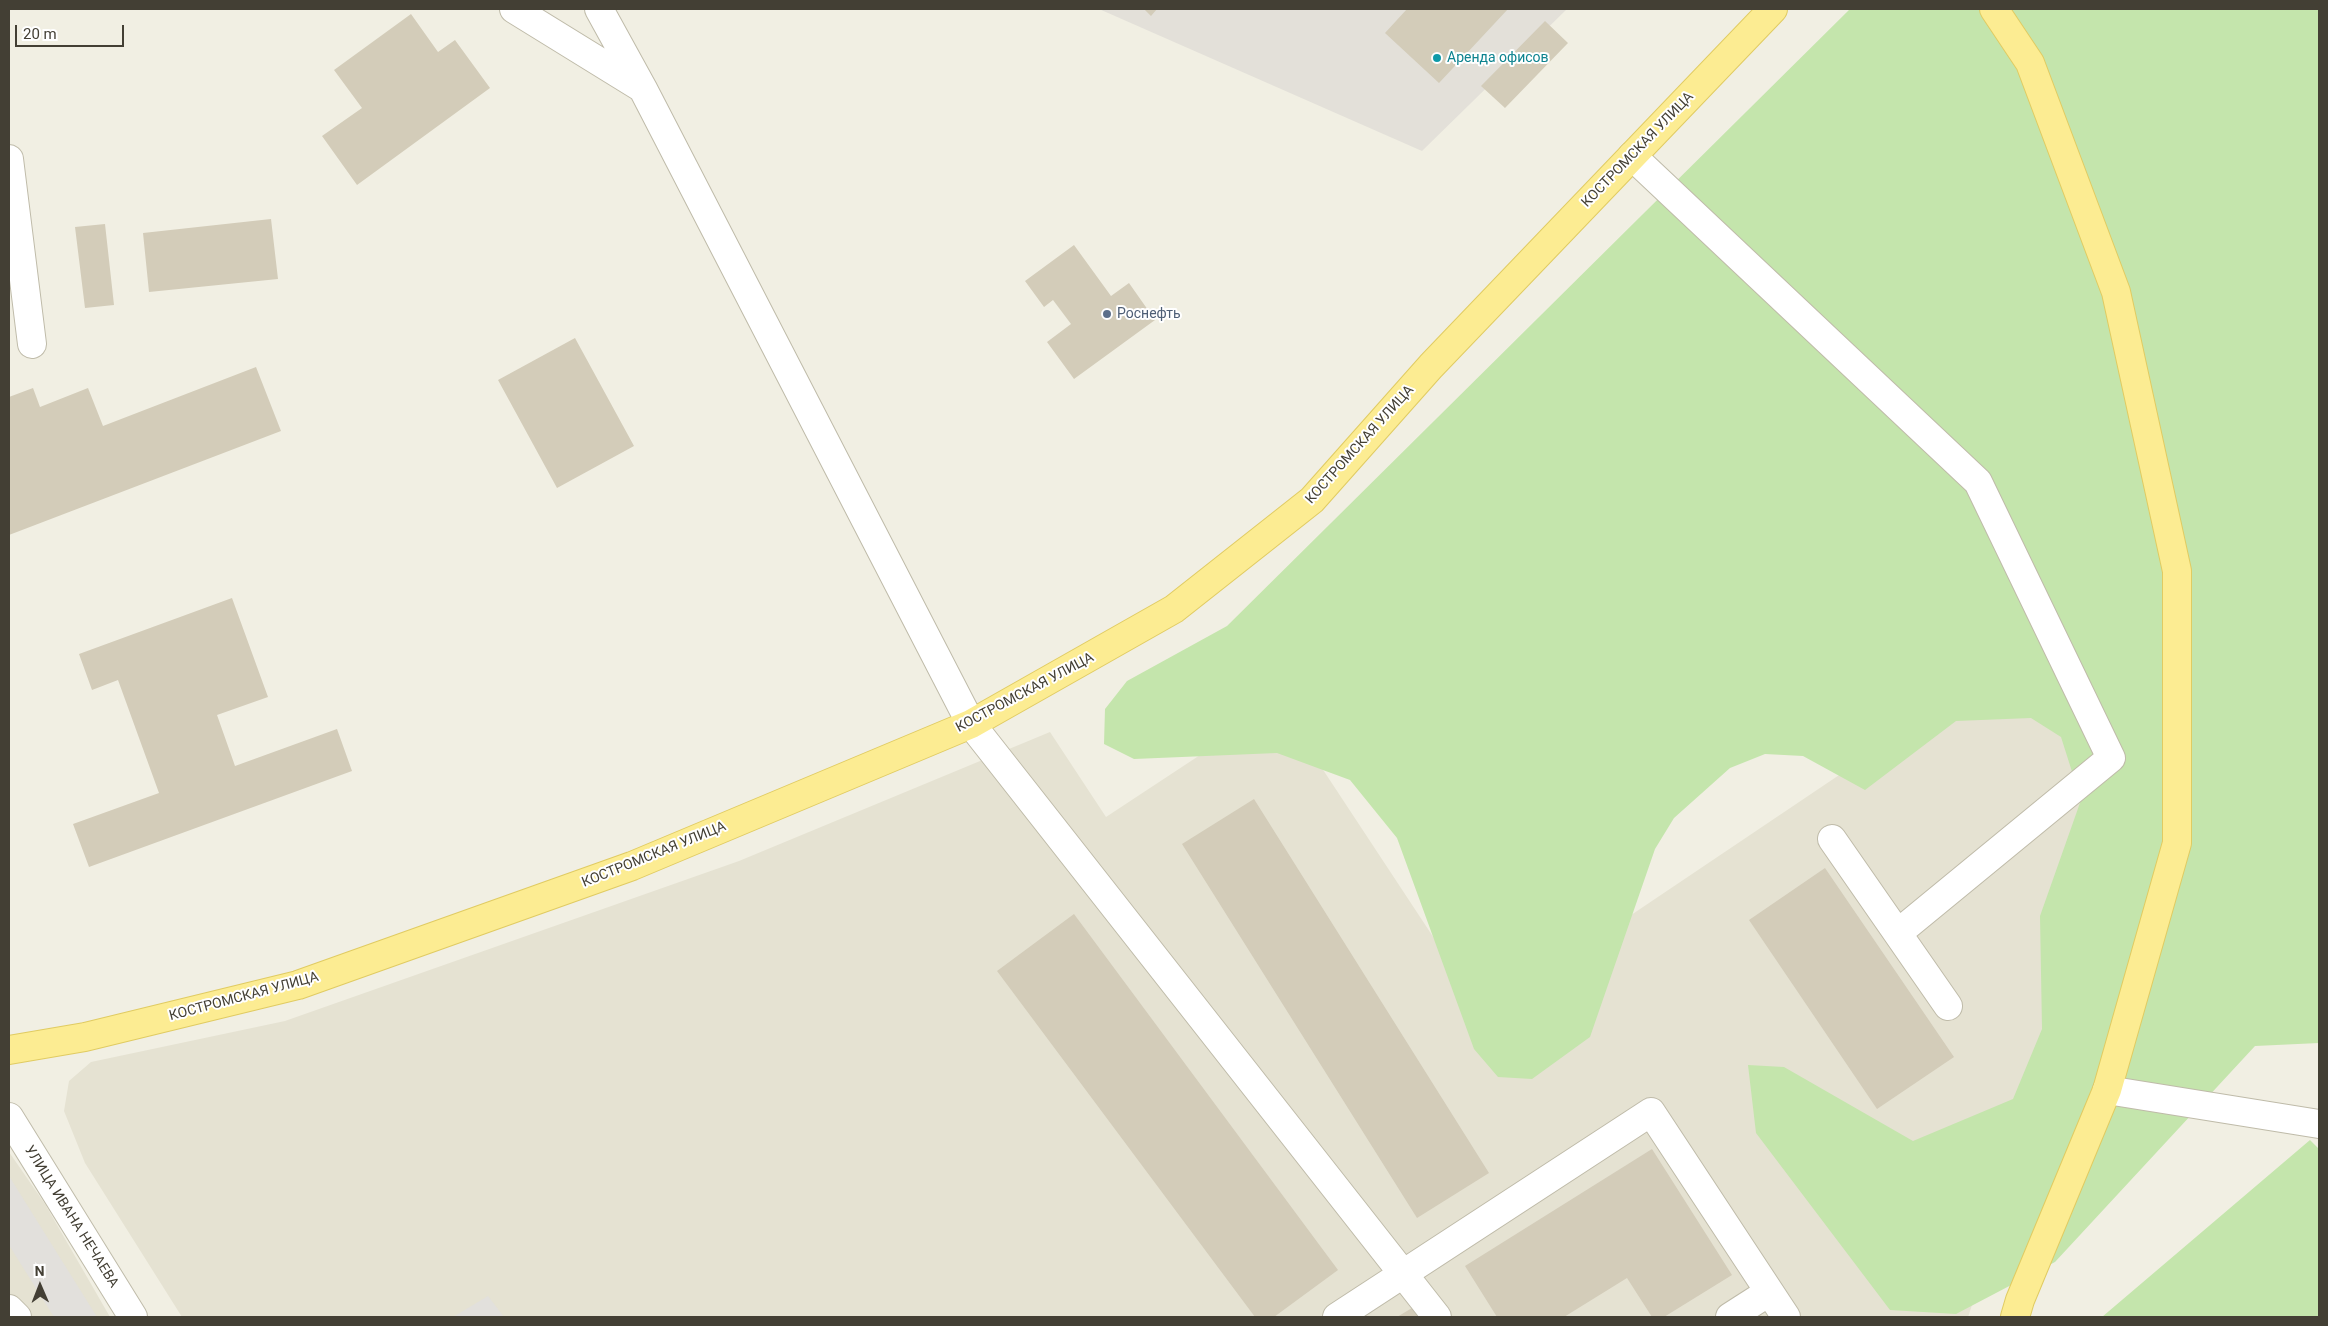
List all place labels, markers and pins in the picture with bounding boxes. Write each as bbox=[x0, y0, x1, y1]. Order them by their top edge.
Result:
place label: Аренда офисов bbox=[1447, 50, 1549, 66]
marker: Аренда офисов bbox=[1431, 52, 1443, 64]
place label: Роснефть bbox=[1117, 306, 1180, 322]
marker: Роснефть bbox=[1101, 308, 1113, 320]

